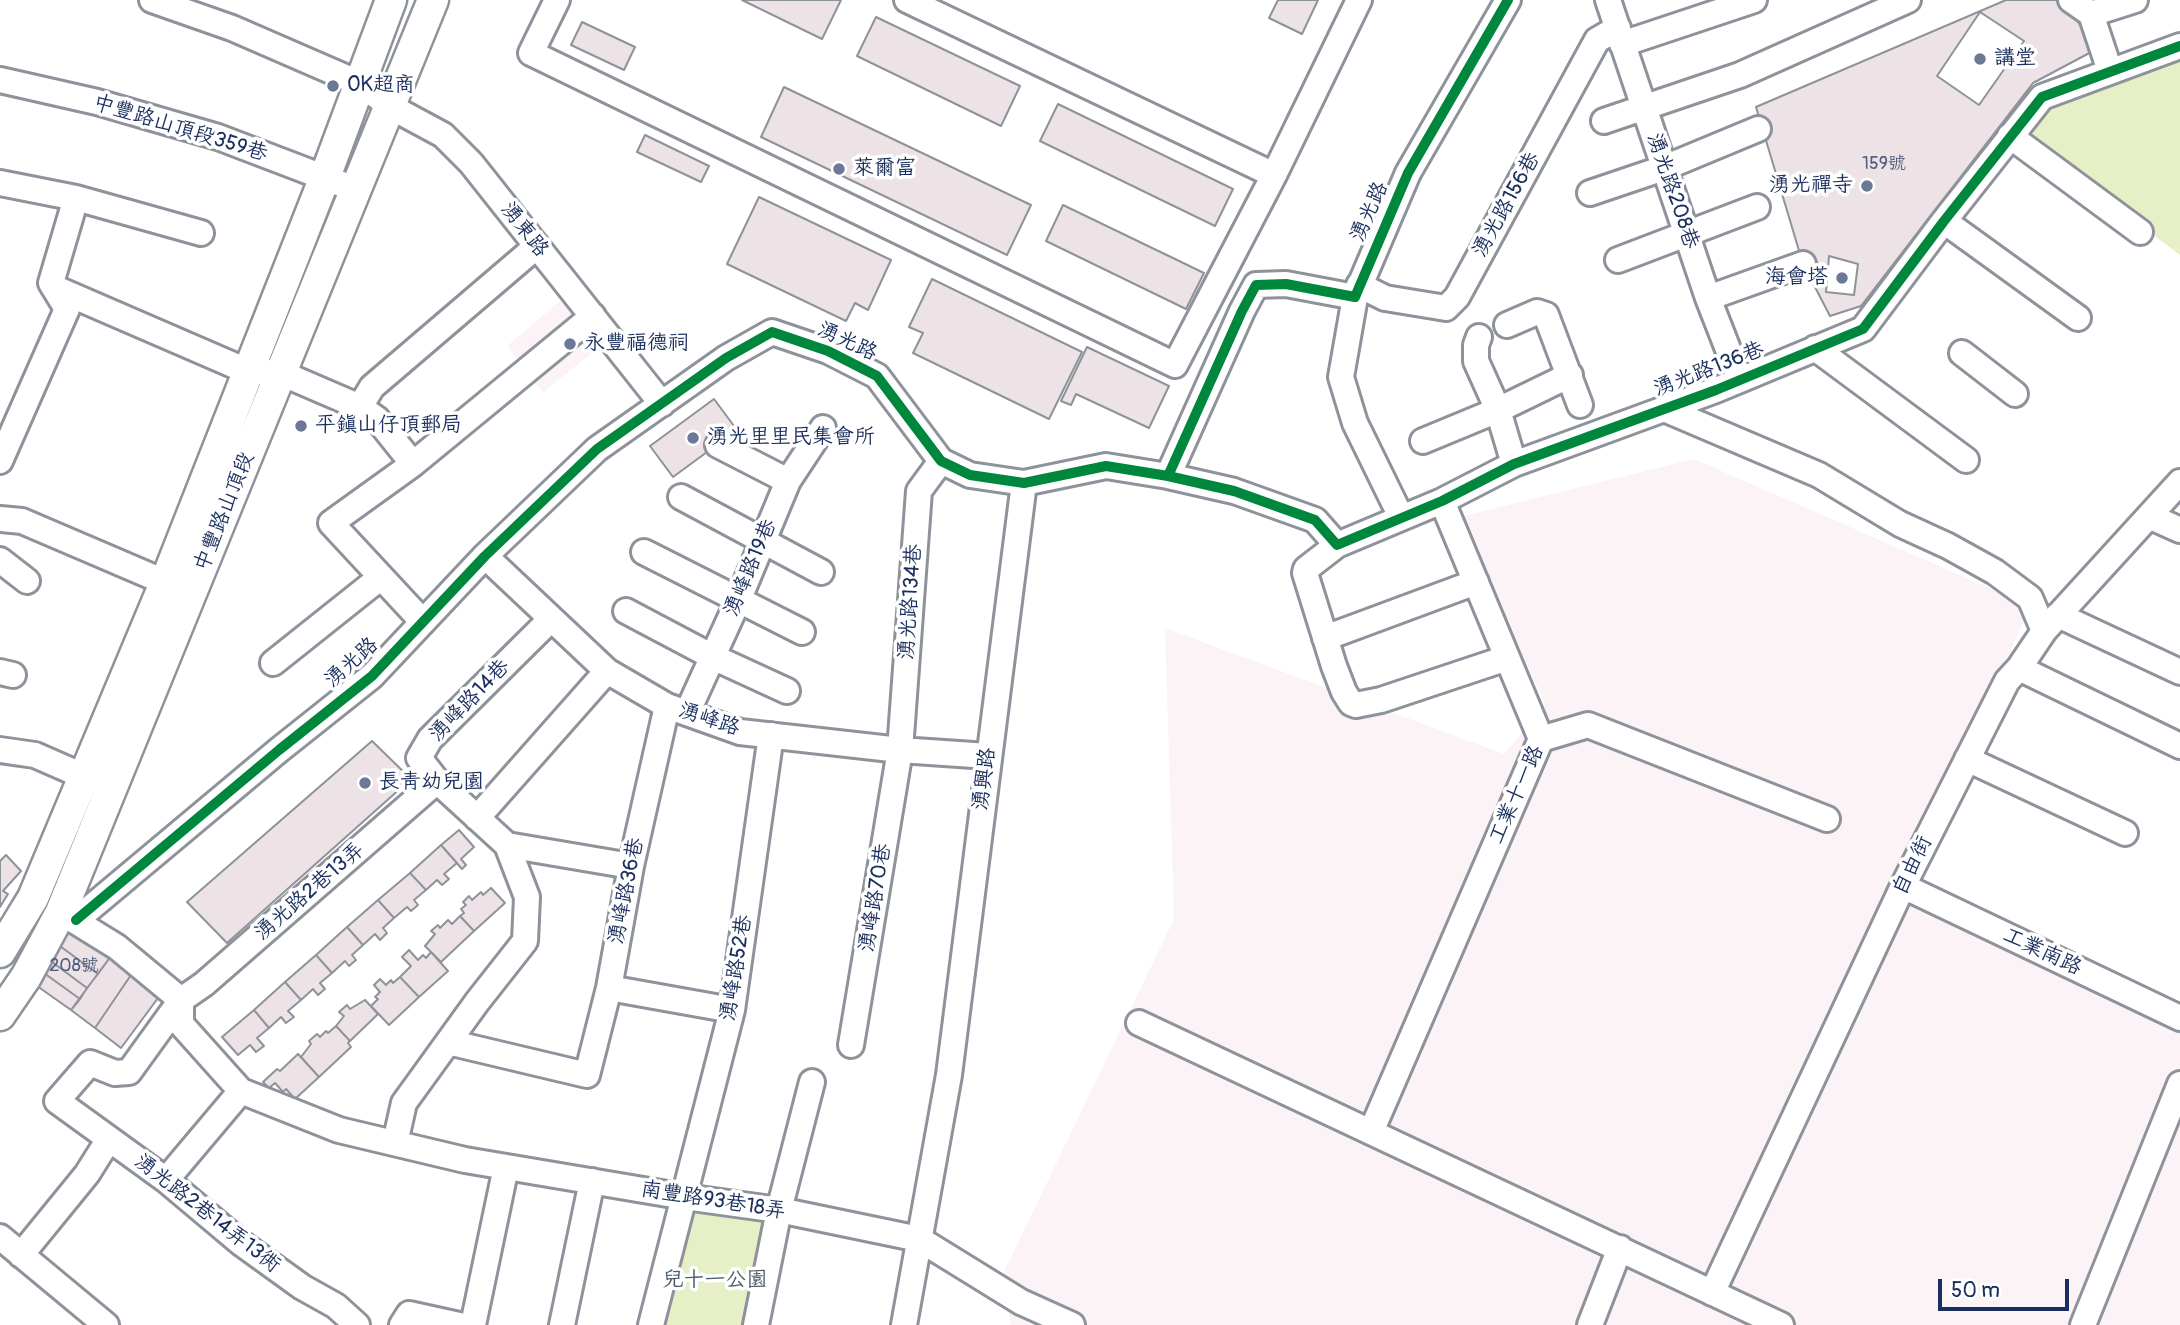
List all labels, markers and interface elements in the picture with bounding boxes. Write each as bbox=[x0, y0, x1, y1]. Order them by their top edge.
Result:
place label: 講堂 bbox=[1994, 46, 2036, 72]
marker: 講堂 bbox=[1972, 51, 1988, 67]
place label: OK超商 bbox=[347, 73, 415, 99]
marker: OK超商 bbox=[325, 78, 341, 94]
street label: 中豐路山頂段359巷 bbox=[90, 91, 270, 167]
street label: 湧光路208巷 bbox=[1640, 130, 1704, 252]
street label: 湧光路156巷 bbox=[1468, 148, 1546, 262]
house number: 159號 bbox=[1862, 153, 1906, 175]
place label: 萊爾富 bbox=[853, 156, 916, 182]
marker: 萊爾富 bbox=[831, 161, 847, 177]
place label: 湧光禪寺 bbox=[1769, 173, 1853, 199]
street label: 湧光路 bbox=[1346, 178, 1394, 246]
marker: 湧光禪寺 bbox=[1859, 178, 1875, 194]
street label: 湧東路 bbox=[495, 197, 553, 263]
place label: 海會塔 bbox=[1765, 265, 1828, 291]
marker: 海會塔 bbox=[1834, 270, 1850, 286]
street label: 湧光路 bbox=[813, 317, 881, 367]
place label: 永豐福德祠 bbox=[584, 331, 689, 357]
marker: 永豐福德祠 bbox=[562, 336, 578, 352]
street label: 湧光路136巷 bbox=[1650, 337, 1768, 403]
place label: 平鎮山仔頂郵局 bbox=[315, 413, 462, 439]
marker: 平鎮山仔頂郵局 bbox=[293, 418, 309, 434]
place label: 湧光里里民集會所 bbox=[707, 425, 875, 451]
marker: 湧光里里民集會所 bbox=[685, 430, 701, 446]
street label: 中豐路山頂段 bbox=[190, 449, 260, 575]
street label: 湧峰路19巷 bbox=[719, 516, 783, 620]
street label: 湧光路134巷 bbox=[894, 543, 928, 661]
street label: 湧光路 bbox=[320, 633, 384, 693]
street label: 湧峰路14巷 bbox=[425, 655, 515, 747]
street label: 湧峰路 bbox=[675, 698, 743, 742]
street label: 工業十一路 bbox=[1484, 742, 1550, 848]
street label: 湧興路 bbox=[969, 746, 1001, 812]
place label: 長青幼兒園 bbox=[379, 770, 484, 796]
marker: 長青幼兒園 bbox=[357, 775, 373, 791]
street label: 自由街 bbox=[1888, 832, 1938, 900]
street label: 湧峰路36巷 bbox=[604, 836, 650, 946]
street label: 湧光路2巷13弄 bbox=[250, 838, 370, 946]
street label: 湧峰路70巷 bbox=[855, 842, 897, 954]
street label: 湧峰路52巷 bbox=[716, 913, 758, 1023]
street label: 工業南路 bbox=[1999, 923, 2085, 981]
house number: 208號 bbox=[49, 955, 99, 977]
street label: 湧光路2巷14弄13衖 bbox=[129, 1149, 285, 1279]
street label: 南豐路93巷18弄 bbox=[639, 1177, 787, 1225]
scale bar bbox=[1942, 1266, 2073, 1310]
park label: 兒十一公園 bbox=[663, 1268, 767, 1294]
text: 50 m bbox=[1951, 1277, 2000, 1304]

